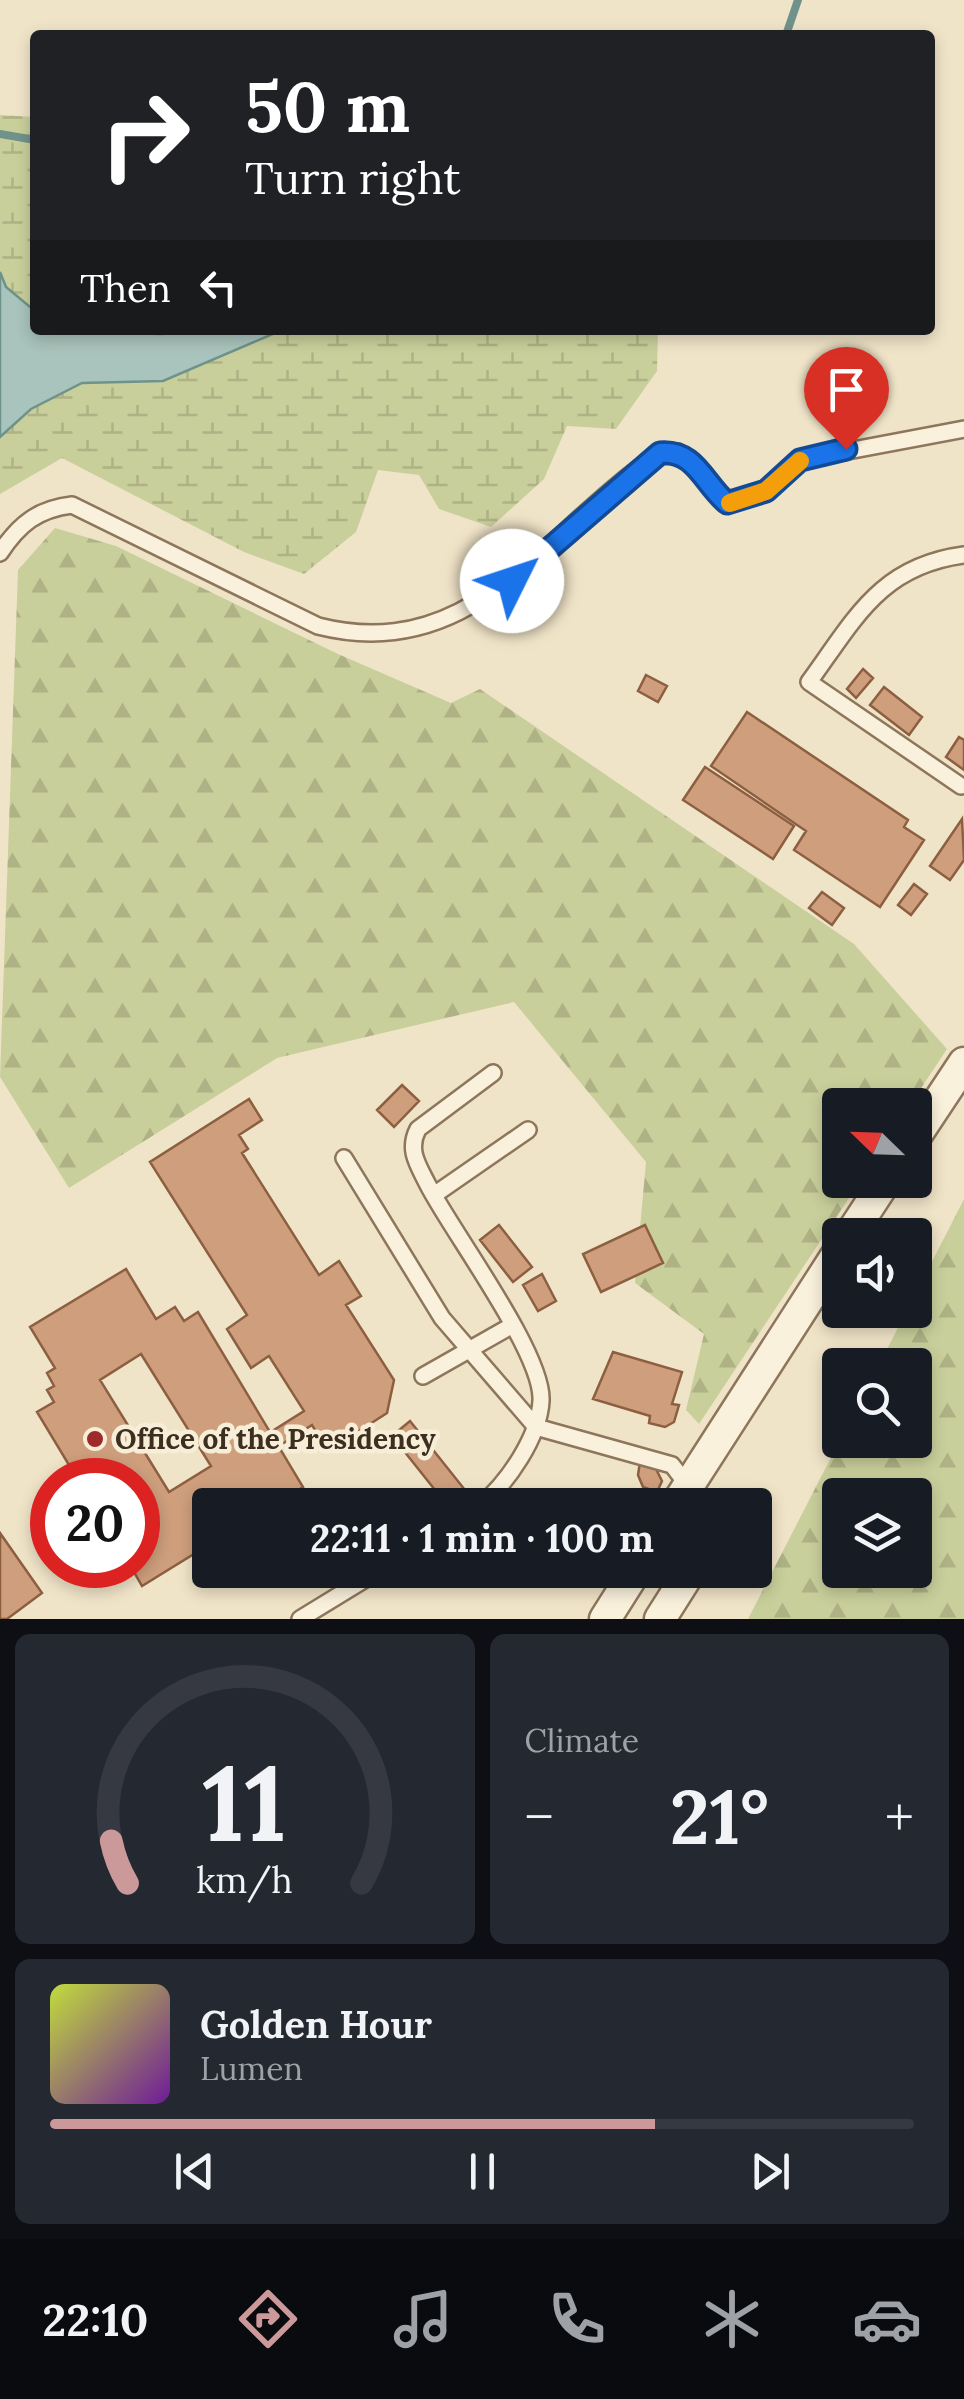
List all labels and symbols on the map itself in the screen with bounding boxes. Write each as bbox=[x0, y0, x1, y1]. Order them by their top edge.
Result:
pin bbox=[804, 347, 889, 450]
position arrow bbox=[460, 529, 564, 633]
north arrow bbox=[822, 1088, 932, 1198]
place label: Office of the Presidency bbox=[115, 1421, 436, 1457]
marker: Office of the Presidency bbox=[84, 1428, 106, 1450]
speed limit sign: 20 bbox=[30, 1458, 160, 1588]

